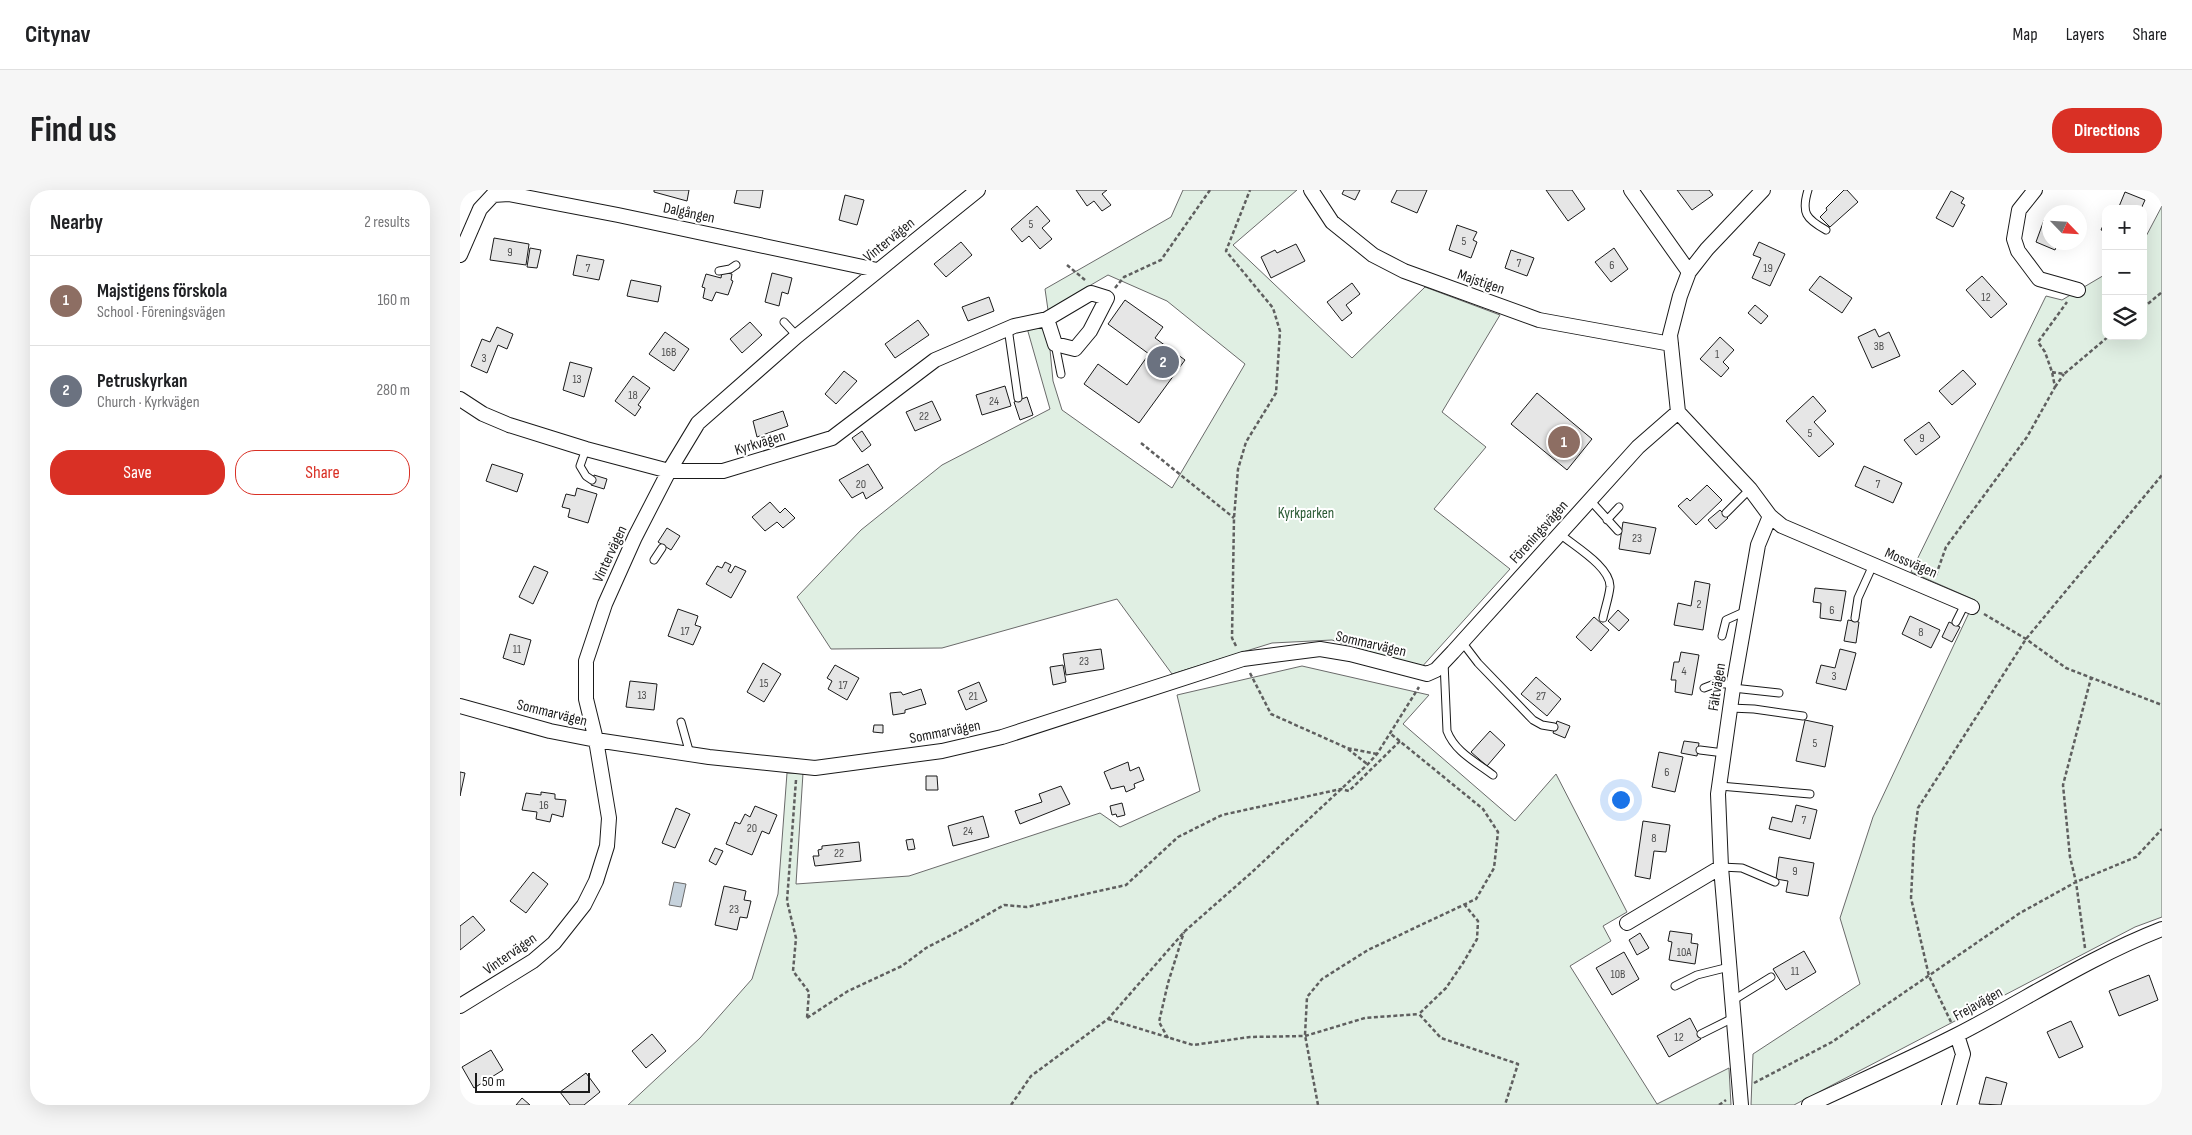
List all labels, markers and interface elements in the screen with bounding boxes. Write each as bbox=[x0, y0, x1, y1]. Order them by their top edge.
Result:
text: Citynav bbox=[25, 20, 91, 49]
text: Map bbox=[2013, 24, 2038, 45]
text: Layers bbox=[2066, 24, 2105, 45]
text: Share bbox=[2133, 24, 2167, 45]
button: Directions bbox=[2052, 108, 2162, 153]
text: Find us bbox=[30, 109, 117, 152]
street label: Dalgången bbox=[661, 198, 717, 228]
north arrow bbox=[2042, 205, 2087, 250]
map controls bbox=[2102, 205, 2147, 340]
button: + bbox=[2102, 205, 2147, 250]
text: Nearby bbox=[50, 210, 103, 235]
text: 2 results bbox=[364, 213, 410, 232]
street label: Vintervägen bbox=[859, 214, 919, 266]
house number: 5 bbox=[1029, 217, 1034, 232]
house number: 5 bbox=[1462, 234, 1467, 249]
house number: 9 bbox=[507, 245, 513, 260]
button: − bbox=[2102, 250, 2147, 295]
house number: 7 bbox=[1517, 256, 1522, 271]
house number: 6 bbox=[1609, 258, 1615, 273]
house number: 7 bbox=[586, 261, 591, 276]
house number: 19 bbox=[1763, 261, 1773, 276]
street label: Majstigen bbox=[1455, 265, 1507, 299]
text: Majstigens förskola bbox=[97, 280, 227, 303]
house number: 12 bbox=[1981, 290, 1991, 305]
text: 1 bbox=[63, 291, 69, 310]
text: 160 m bbox=[377, 291, 410, 310]
button: layers bbox=[2102, 295, 2147, 340]
text: School · Föreningsvägen bbox=[97, 303, 225, 322]
house number: 3B bbox=[1874, 339, 1884, 354]
pin: 2 bbox=[1147, 343, 1179, 381]
house number: 16B bbox=[662, 345, 676, 360]
house number: 1 bbox=[1715, 347, 1720, 362]
house number: 3 bbox=[481, 351, 487, 366]
text: Petruskyrkan bbox=[97, 370, 187, 393]
house number: 13 bbox=[572, 372, 582, 387]
text: 2 bbox=[62, 381, 70, 400]
text: 280 m bbox=[376, 381, 410, 400]
house number: 18 bbox=[628, 388, 638, 403]
text: Church · Kyrkvägen bbox=[97, 393, 200, 412]
house number: 24 bbox=[989, 394, 999, 409]
house number: 22 bbox=[919, 409, 929, 424]
pin: 1 bbox=[1548, 423, 1580, 461]
street label: Kyrkvägen bbox=[732, 426, 788, 460]
house number: 5 bbox=[1808, 426, 1813, 441]
house number: 9 bbox=[1919, 431, 1925, 446]
button: Save bbox=[50, 450, 225, 495]
button: Share bbox=[235, 450, 410, 495]
house number: 20 bbox=[856, 477, 866, 492]
house number: 7 bbox=[1876, 477, 1881, 492]
street label: Föreningsvägen bbox=[1506, 496, 1572, 568]
park label: Kyrkparken bbox=[1278, 504, 1334, 523]
street label: Vintervägen bbox=[589, 522, 631, 586]
house number: 23 bbox=[1632, 531, 1642, 546]
street label: Mossvägen bbox=[1882, 543, 1940, 583]
house number: 2 bbox=[1697, 597, 1702, 612]
house number: 6 bbox=[1829, 603, 1835, 618]
house number: 17 bbox=[681, 624, 690, 639]
house number: 8 bbox=[1918, 625, 1924, 640]
street label: Sommarvägen bbox=[1334, 627, 1408, 661]
house number: 11 bbox=[513, 642, 522, 657]
house number: 23 bbox=[1079, 654, 1089, 669]
street label: Fältvägen bbox=[1704, 662, 1730, 712]
house number: 4 bbox=[1681, 664, 1687, 679]
house number: 3 bbox=[1831, 669, 1837, 684]
house number: 15 bbox=[759, 676, 769, 691]
house number: 17 bbox=[839, 678, 848, 693]
house number: 13 bbox=[637, 688, 647, 703]
house number: 21 bbox=[968, 689, 978, 704]
house number: 27 bbox=[1536, 689, 1546, 704]
street label: Sommarvägen bbox=[515, 695, 589, 731]
street label: Sommarvägen bbox=[908, 716, 982, 748]
house number: 5 bbox=[1813, 736, 1818, 751]
house number: 6 bbox=[1664, 765, 1670, 780]
your location bbox=[1608, 787, 1634, 813]
house number: 16 bbox=[539, 798, 549, 813]
house number: 7 bbox=[1802, 813, 1807, 828]
house number: 20 bbox=[747, 821, 757, 836]
house number: 24 bbox=[963, 824, 973, 839]
house number: 8 bbox=[1651, 831, 1657, 846]
house number: 22 bbox=[834, 846, 844, 861]
house number: 9 bbox=[1792, 864, 1798, 879]
house number: 23 bbox=[729, 902, 739, 917]
street label: Vintervägen bbox=[480, 929, 540, 979]
house number: 10A bbox=[1677, 945, 1692, 960]
house number: 11 bbox=[1791, 964, 1800, 979]
house number: 10B bbox=[1611, 967, 1625, 982]
street label: Frejavägen bbox=[1950, 983, 2006, 1025]
house number: 12 bbox=[1674, 1030, 1684, 1045]
scale bar bbox=[475, 1070, 590, 1093]
text: 50 m bbox=[482, 1073, 505, 1090]

